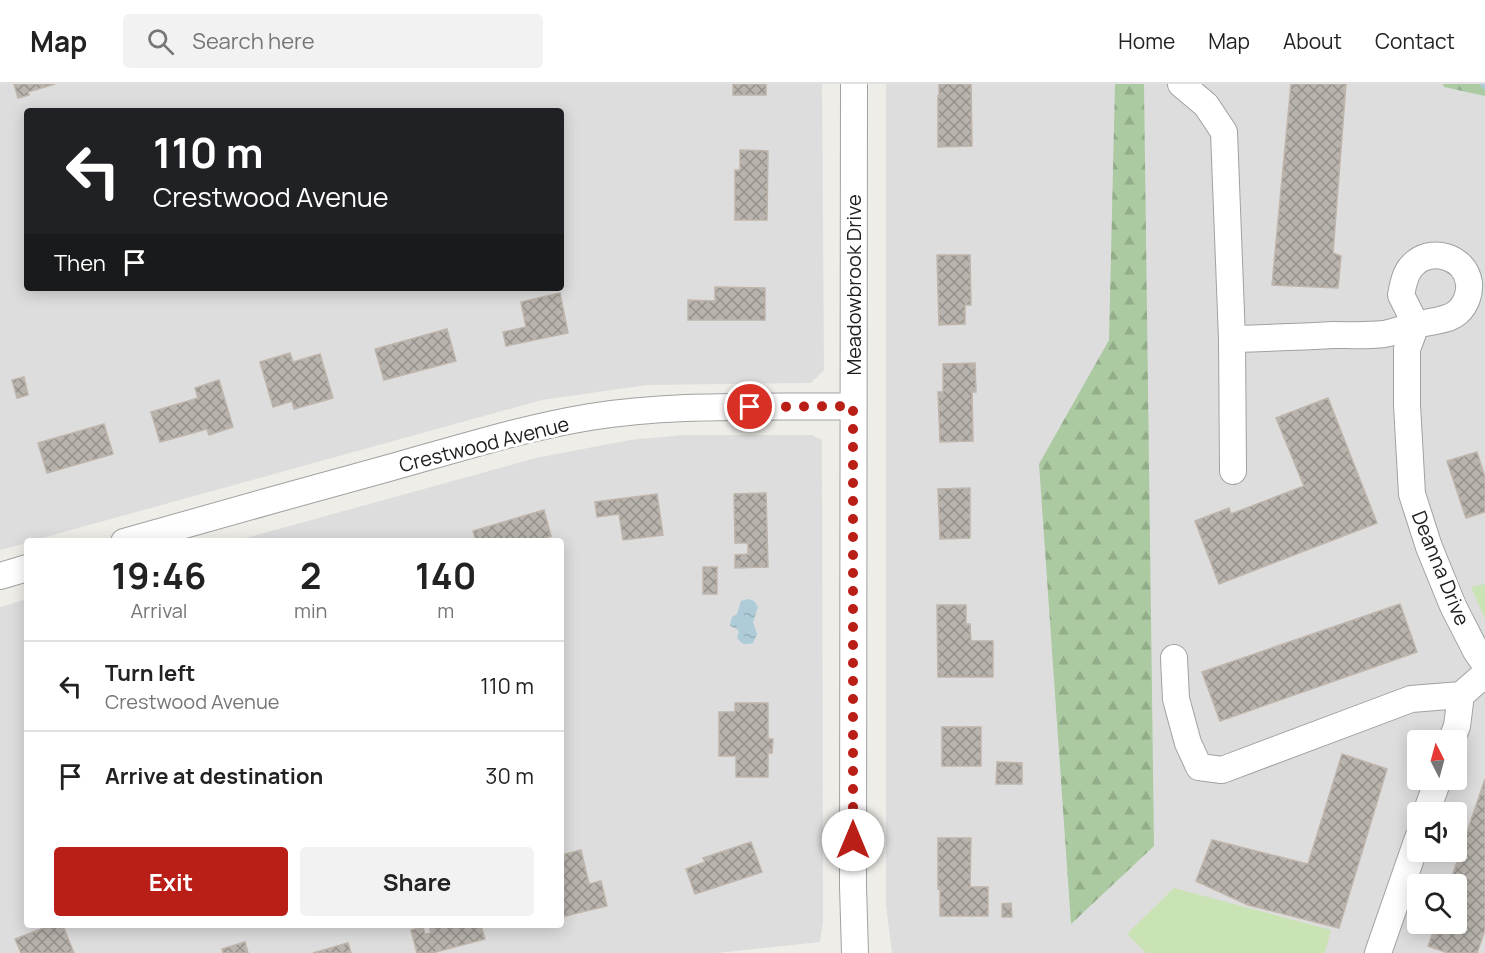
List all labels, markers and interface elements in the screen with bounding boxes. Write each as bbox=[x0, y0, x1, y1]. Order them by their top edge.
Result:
search box bbox=[123, 14, 543, 68]
text: Map bbox=[30, 22, 87, 60]
icon: search bbox=[144, 25, 177, 58]
text: Search here bbox=[192, 26, 315, 56]
text: Home bbox=[1118, 27, 1175, 55]
text: Map bbox=[1208, 27, 1250, 55]
text: About bbox=[1283, 27, 1342, 55]
text: Contact bbox=[1375, 27, 1455, 55]
text: 110 m bbox=[153, 123, 264, 181]
icon: left bbox=[54, 132, 132, 210]
text: Crestwood Avenue bbox=[153, 178, 389, 215]
street label: Meadowbrook Drive bbox=[840, 194, 867, 376]
icon: arrive bbox=[118, 246, 151, 279]
text: Then bbox=[54, 248, 106, 278]
pin bbox=[724, 381, 775, 432]
icon: arrive bbox=[733, 390, 766, 423]
street label: Crestwood Avenue bbox=[396, 410, 572, 478]
street label: Deanna Drive bbox=[1406, 507, 1476, 629]
text: 19:46 bbox=[112, 551, 206, 600]
text: 2 bbox=[300, 551, 321, 600]
text: 140 bbox=[415, 551, 476, 600]
text: Arrival bbox=[130, 597, 188, 624]
text: min bbox=[294, 597, 327, 624]
text: m bbox=[437, 597, 454, 624]
text: Turn left bbox=[105, 658, 195, 688]
icon: left bbox=[54, 670, 87, 703]
text: 110 m bbox=[480, 671, 534, 701]
text: Crestwood Avenue bbox=[105, 688, 279, 715]
north arrow bbox=[1407, 730, 1467, 790]
map controls bbox=[1407, 730, 1467, 934]
icon: arrive bbox=[54, 760, 87, 793]
text: Arrive at destination bbox=[105, 761, 323, 791]
text: 30 m bbox=[485, 761, 534, 791]
button: sound bbox=[1407, 802, 1467, 862]
position arrow bbox=[821, 808, 885, 872]
button: Exit bbox=[54, 847, 288, 916]
button: Share bbox=[300, 847, 534, 916]
button: search bbox=[1407, 874, 1467, 934]

